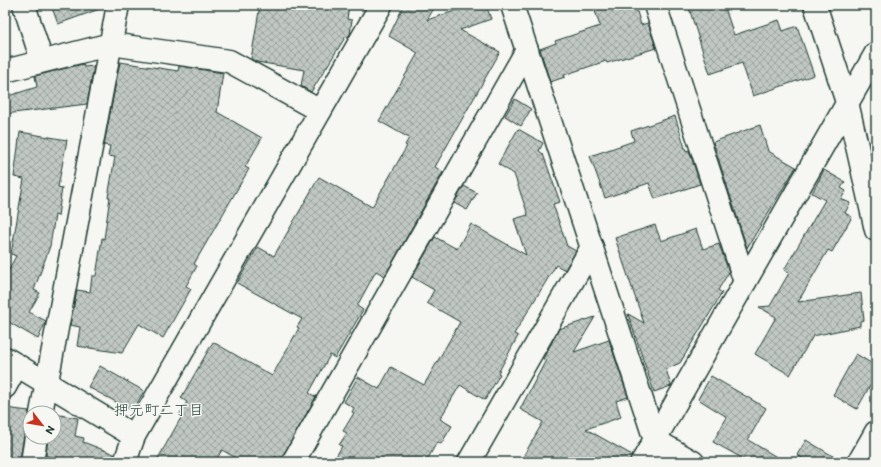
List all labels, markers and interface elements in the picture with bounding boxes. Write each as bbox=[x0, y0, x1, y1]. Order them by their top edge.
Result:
district label: 押元町二丁目 bbox=[114, 401, 204, 419]
north arrow bbox=[22, 405, 62, 445]
text: N bbox=[43, 423, 58, 436]

